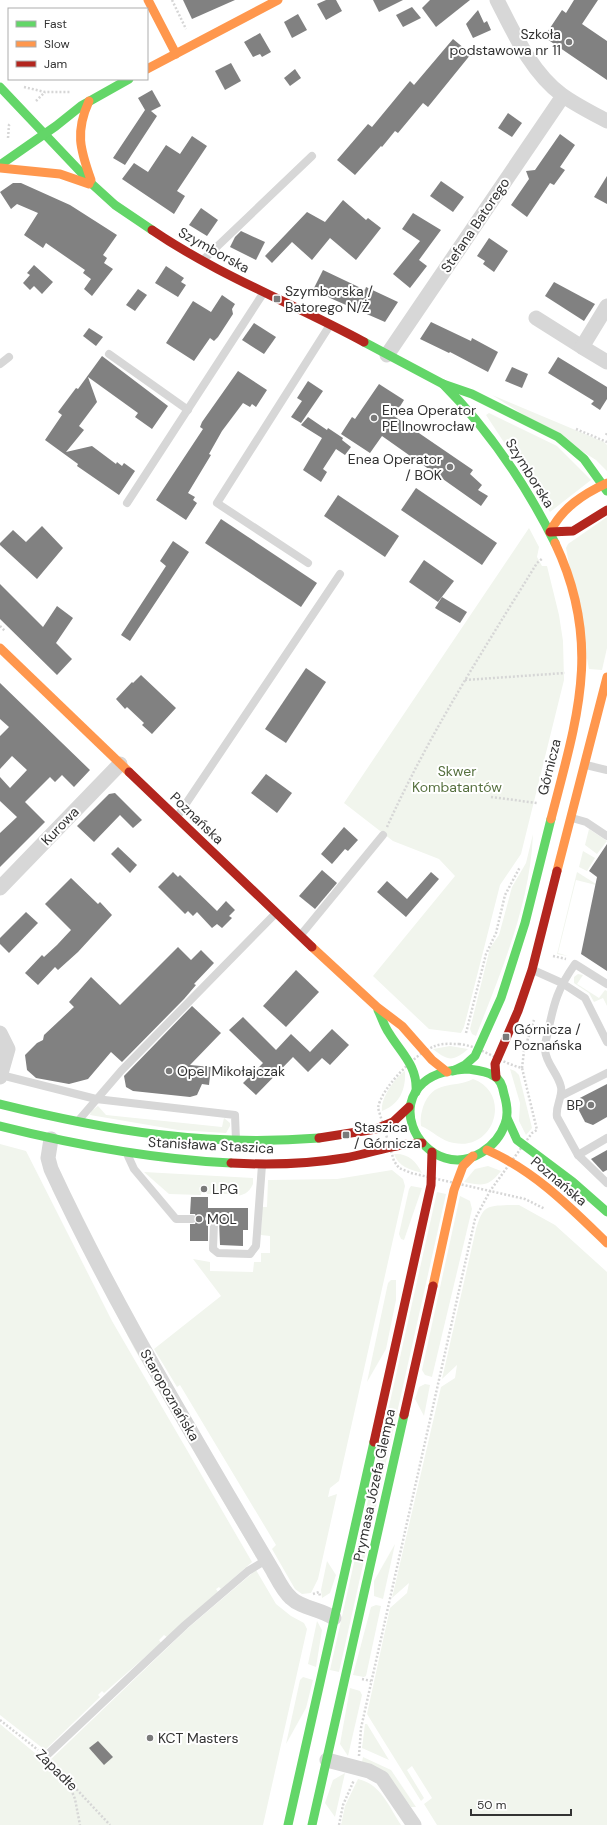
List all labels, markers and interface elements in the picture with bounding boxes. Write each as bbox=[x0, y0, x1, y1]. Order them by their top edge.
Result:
legend bbox=[8, 8, 148, 80]
text: Fast bbox=[44, 16, 67, 32]
place label: Szkoła podstawowa nr 11 bbox=[450, 25, 561, 59]
text: Slow bbox=[44, 36, 70, 52]
marker: Szkoła podstawowa nr 11 bbox=[564, 37, 574, 47]
text: Jam bbox=[44, 56, 67, 72]
street label: Stefana Batorego bbox=[437, 174, 513, 276]
street label: Szymborska bbox=[175, 223, 253, 277]
place label: Szymborska / Batorego N/Ż bbox=[285, 282, 373, 316]
marker: Szymborska / Batorego N/Ż bbox=[272, 294, 282, 304]
place label: Enea Operator PE Inowrocław bbox=[382, 401, 476, 435]
marker: Enea Operator PE Inowrocław bbox=[369, 413, 379, 423]
street label: Szymborska bbox=[502, 435, 558, 511]
place label: Enea Operator / BOK bbox=[348, 450, 442, 484]
marker: Enea Operator / BOK bbox=[445, 462, 455, 472]
street label: Górnicza bbox=[533, 737, 565, 797]
park label: Skwer Kombatantów bbox=[412, 762, 502, 796]
street label: Poznańska bbox=[166, 788, 228, 848]
street label: Kurowa bbox=[37, 803, 83, 849]
place label: Górnicza / Poznańska bbox=[514, 1020, 582, 1054]
marker: Górnicza / Poznańska bbox=[501, 1032, 511, 1042]
place label: Opel Mikołajczak bbox=[177, 1062, 285, 1080]
marker: Opel Mikołajczak bbox=[164, 1066, 174, 1076]
place label: BP bbox=[566, 1096, 583, 1114]
marker: BP bbox=[586, 1100, 596, 1110]
place label: Staszica / Górnicza bbox=[354, 1118, 421, 1152]
marker: Staszica / Górnicza bbox=[341, 1130, 351, 1140]
street label: Stanisława Staszica bbox=[148, 1133, 274, 1157]
street label: Poznańska bbox=[527, 1152, 591, 1210]
place label: LPG bbox=[212, 1180, 238, 1198]
marker: LPG bbox=[199, 1184, 209, 1194]
place label: MOL bbox=[207, 1210, 237, 1228]
marker: MOL bbox=[194, 1214, 204, 1224]
street label: Staropoznańska bbox=[136, 1346, 204, 1444]
street label: Prymasa Józefa Glempa bbox=[349, 1407, 399, 1563]
place label: KCT Masters bbox=[158, 1729, 239, 1747]
marker: KCT Masters bbox=[145, 1733, 155, 1743]
street label: Zapadłe bbox=[32, 1745, 82, 1795]
scale bar bbox=[471, 1791, 571, 1817]
text: 50 m bbox=[477, 1797, 506, 1813]

